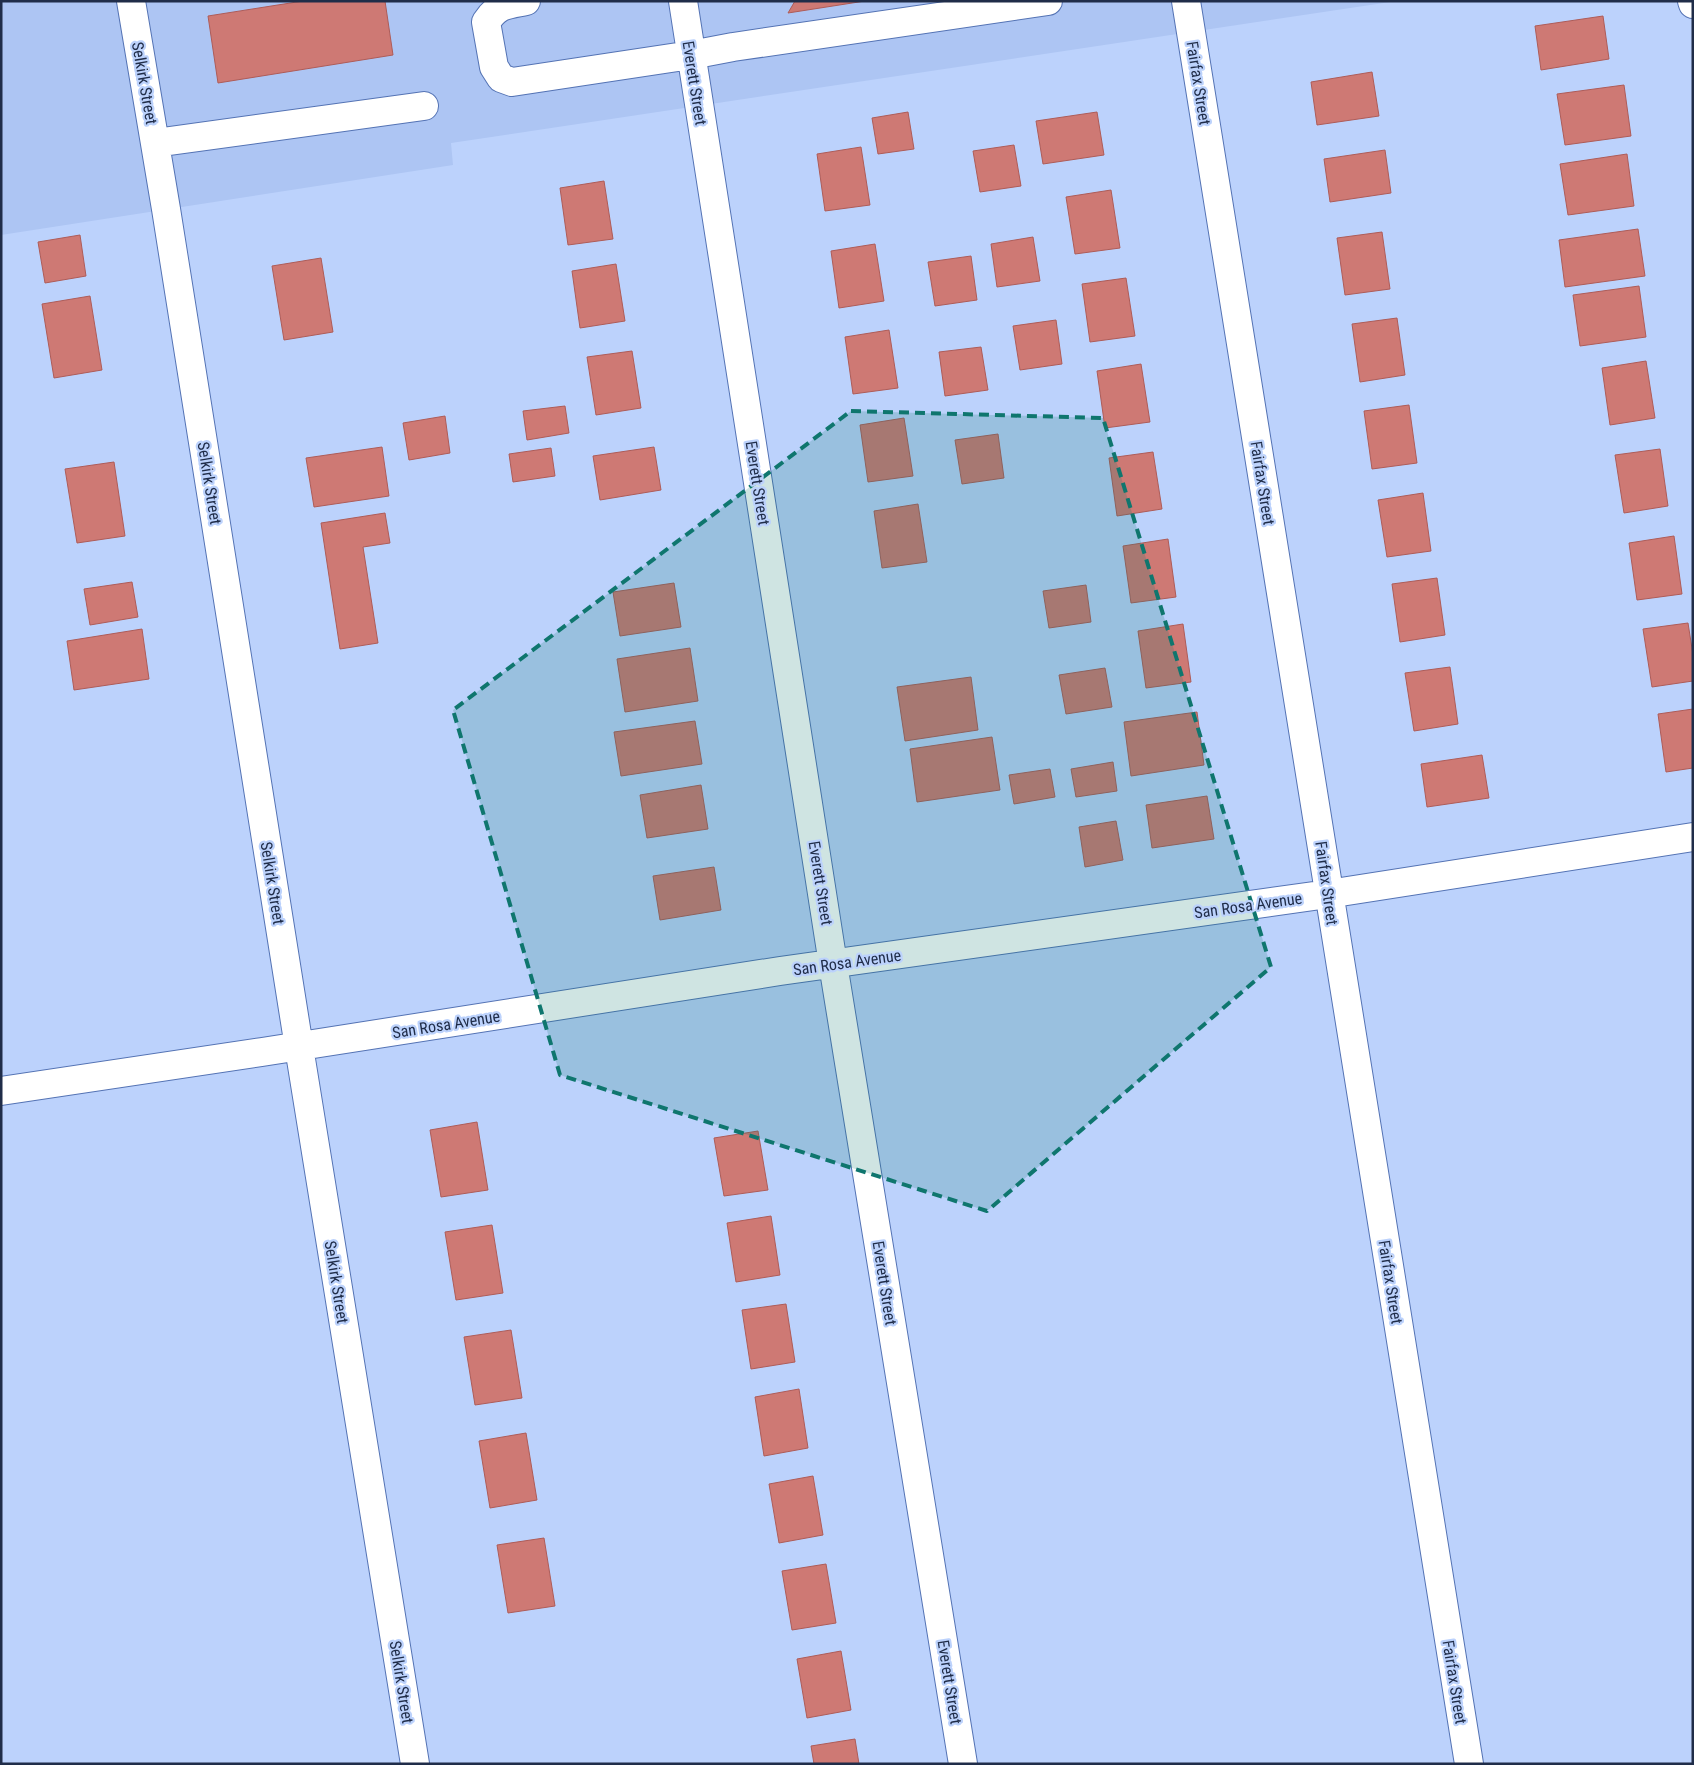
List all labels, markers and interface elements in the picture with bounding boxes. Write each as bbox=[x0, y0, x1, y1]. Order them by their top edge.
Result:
street label: Selkirk Street bbox=[128, 40, 161, 126]
street label: Everett Street bbox=[678, 40, 711, 127]
street label: Fairfax Street bbox=[1183, 40, 1215, 127]
street label: Selkirk Street bbox=[194, 440, 225, 526]
street label: Everett Street bbox=[741, 440, 774, 527]
street label: Fairfax Street bbox=[1247, 440, 1279, 527]
street label: Selkirk Street bbox=[257, 840, 288, 926]
street label: Everett Street bbox=[804, 840, 837, 927]
street label: Fairfax Street bbox=[1311, 840, 1342, 927]
street label: San Rosa Avenue bbox=[1193, 889, 1303, 922]
street label: San Rosa Avenue bbox=[792, 946, 902, 979]
street label: San Rosa Avenue bbox=[391, 1007, 501, 1042]
street label: Selkirk Street bbox=[321, 1239, 352, 1325]
street label: Fairfax Street bbox=[1375, 1239, 1407, 1326]
street label: Everett Street bbox=[868, 1240, 901, 1327]
street label: Selkirk Street bbox=[386, 1639, 417, 1725]
street label: Everett Street bbox=[933, 1639, 966, 1726]
street label: Fairfax Street bbox=[1439, 1639, 1471, 1726]

